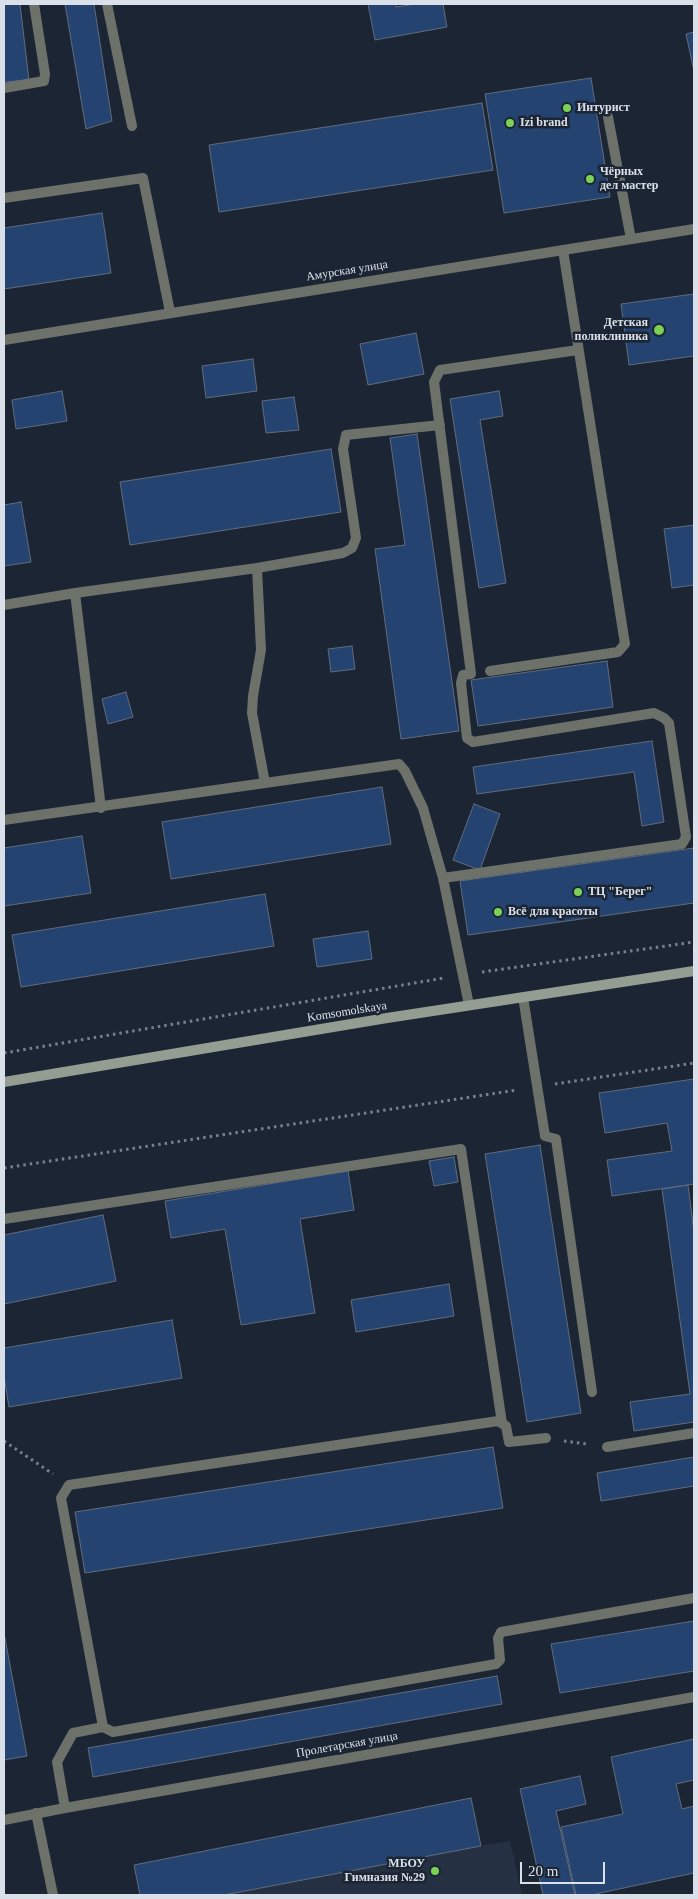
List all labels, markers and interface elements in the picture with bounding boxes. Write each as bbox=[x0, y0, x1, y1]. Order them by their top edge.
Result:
place label: Интурист bbox=[577, 101, 630, 115]
marker: Интурист bbox=[561, 102, 573, 114]
place label: Izi brand bbox=[520, 116, 568, 130]
marker: Izi brand bbox=[504, 117, 516, 129]
place label: Чёрных дел мастер bbox=[600, 165, 658, 193]
marker: Чёрных дел мастер bbox=[584, 173, 596, 185]
street label: Амурская улица bbox=[305, 257, 389, 285]
place label: Детская поликлиника bbox=[574, 316, 648, 344]
marker: Детская поликлиника bbox=[652, 323, 666, 337]
place label: ТЦ "Берег" bbox=[588, 885, 652, 899]
marker: ТЦ "Берег" bbox=[572, 886, 584, 898]
place label: Всё для красоты bbox=[508, 905, 598, 919]
marker: Всё для красоты bbox=[492, 906, 504, 918]
street label: Komsomolskaya bbox=[306, 999, 388, 1025]
street label: Пролетарская улица bbox=[295, 1729, 399, 1761]
scale bar bbox=[523, 1852, 608, 1884]
place label: МБОУ Гимназия №29 bbox=[345, 1857, 425, 1885]
text: 20 m bbox=[528, 1863, 558, 1879]
marker: МБОУ Гимназия №29 bbox=[429, 1865, 441, 1877]

